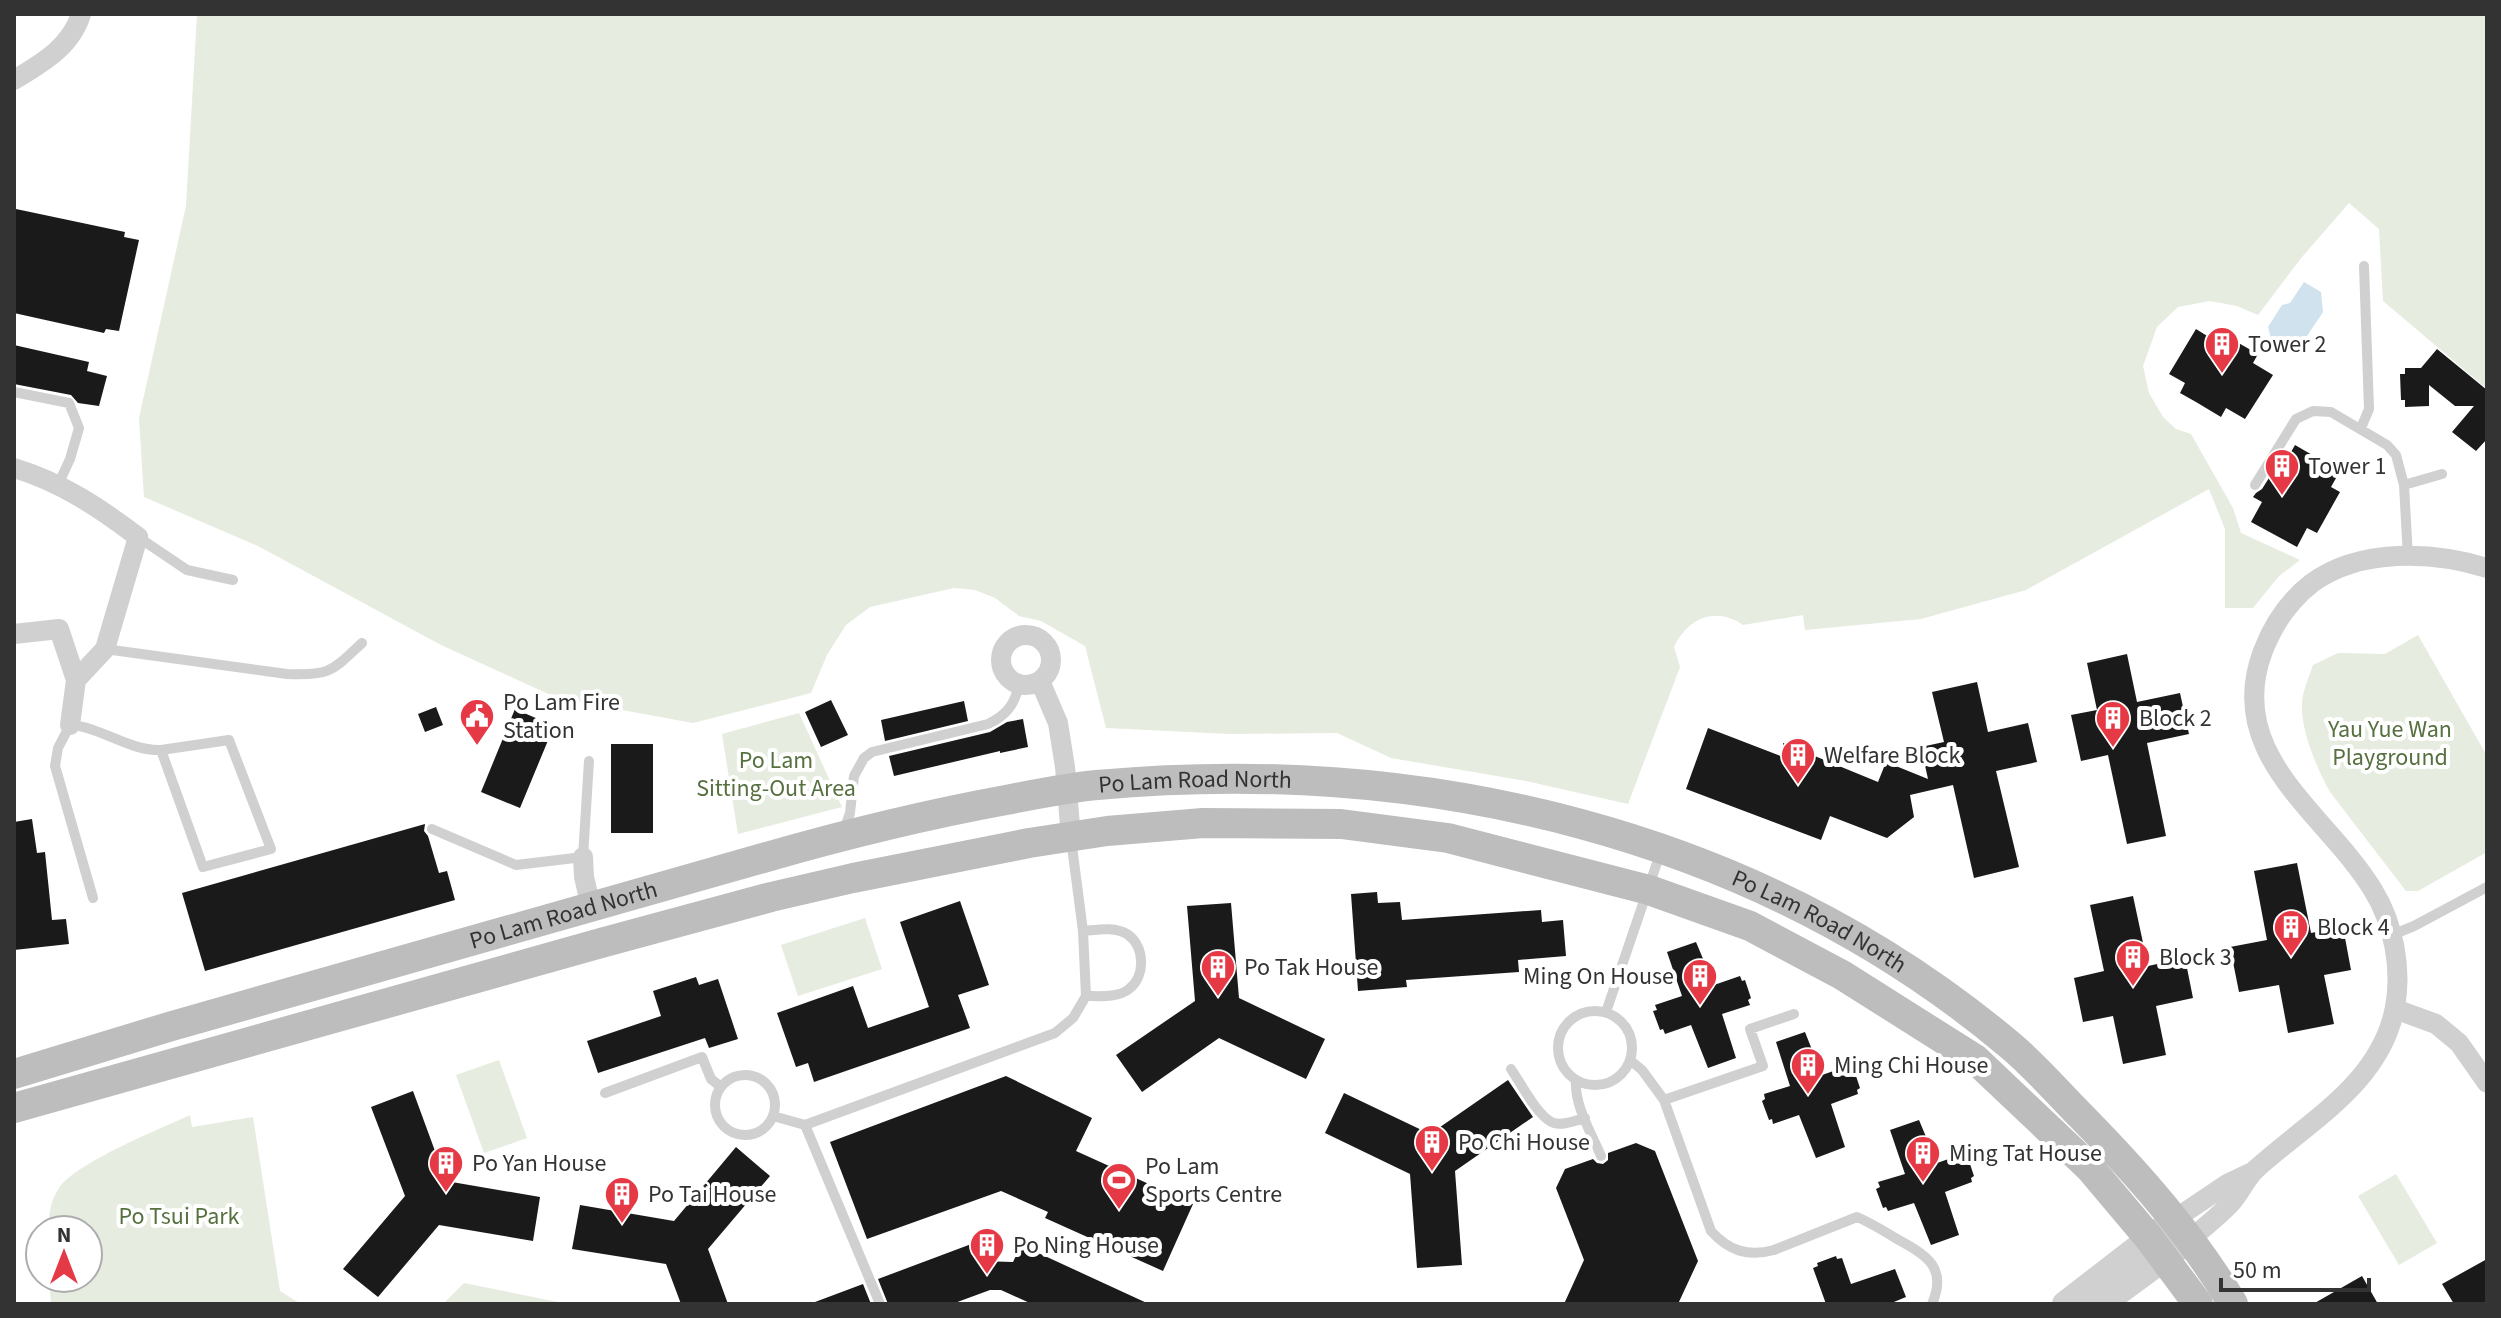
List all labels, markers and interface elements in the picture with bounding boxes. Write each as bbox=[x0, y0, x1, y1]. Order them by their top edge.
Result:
building icon: Tower 2 bbox=[2203, 325, 2241, 375]
place label: Tower 2 bbox=[2248, 327, 2326, 362]
building icon: Tower 1 bbox=[2263, 447, 2301, 497]
place label: Tower 1 bbox=[2308, 449, 2386, 484]
place label: Po Lam Fire Station bbox=[503, 685, 620, 748]
public building icon: Po Lam Fire Station bbox=[458, 697, 496, 747]
building icon: Block 2 bbox=[2094, 699, 2132, 749]
place label: Block 2 bbox=[2139, 701, 2212, 736]
park label: Yau Yue Wan Playground bbox=[2327, 712, 2452, 775]
building icon: Welfare Block bbox=[1779, 736, 1817, 786]
place label: Welfare Block bbox=[1824, 738, 1960, 773]
park label: Po Lam Sitting-Out Area bbox=[696, 743, 856, 806]
street label: Po Lam Road North bbox=[1097, 762, 1293, 803]
street label: Po Lam Road North bbox=[1726, 861, 1914, 982]
street label: Po Lam Road North bbox=[466, 872, 661, 959]
building icon: Block 4 bbox=[2272, 908, 2310, 958]
place label: Block 4 bbox=[2317, 910, 2390, 945]
building icon: Block 3 bbox=[2114, 938, 2152, 988]
place label: Block 3 bbox=[2159, 940, 2232, 975]
building icon: Po Tak House bbox=[1199, 948, 1237, 998]
place label: Po Tak House bbox=[1244, 950, 1378, 985]
building icon: Ming On House bbox=[1681, 957, 1719, 1007]
place label: Ming On House bbox=[1523, 959, 1674, 994]
building icon: Ming Chi House bbox=[1789, 1046, 1827, 1096]
place label: Ming Chi House bbox=[1834, 1048, 1989, 1083]
building icon: Po Chi House bbox=[1413, 1123, 1451, 1173]
place label: Po Chi House bbox=[1458, 1125, 1590, 1160]
building icon: Ming Tat House bbox=[1904, 1134, 1942, 1184]
place label: Ming Tat House bbox=[1949, 1136, 2102, 1171]
building icon: Po Yan House bbox=[427, 1144, 465, 1194]
place label: Po Yan House bbox=[472, 1146, 606, 1181]
place label: Po Lam Sports Centre bbox=[1145, 1149, 1282, 1212]
sports icon: Po Lam Sports Centre bbox=[1100, 1161, 1138, 1211]
building icon: Po Tai House bbox=[603, 1175, 641, 1225]
place label: Po Tai House bbox=[648, 1177, 776, 1212]
park label: Po Tsui Park bbox=[119, 1199, 240, 1234]
north arrow bbox=[24, 1214, 104, 1294]
text: N bbox=[57, 1219, 71, 1251]
building icon: Po Ning House bbox=[968, 1226, 1006, 1276]
place label: Po Ning House bbox=[1013, 1228, 1159, 1263]
scale bar bbox=[2221, 1242, 2369, 1292]
text: 50 m bbox=[2233, 1253, 2282, 1288]

